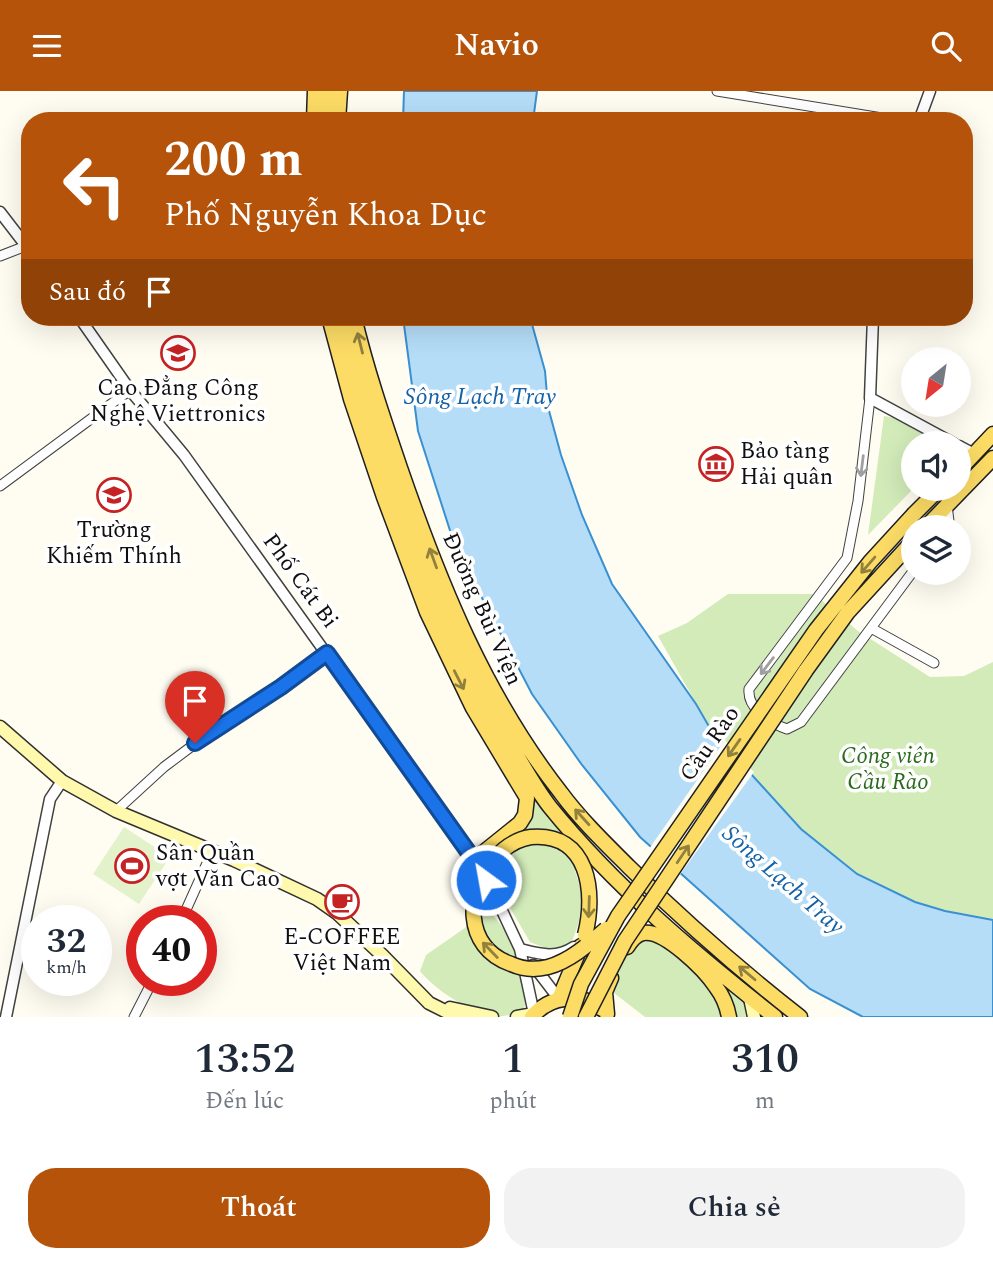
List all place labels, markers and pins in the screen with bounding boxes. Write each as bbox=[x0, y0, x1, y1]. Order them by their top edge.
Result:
school or university icon: Cao Đẳng Công Nghệ Viettronics bbox=[159, 334, 197, 372]
place label: Cao Đẳng Công Nghệ Viettronics bbox=[90, 371, 266, 432]
place label: Bảo tàng Hải quân bbox=[740, 434, 833, 495]
museum icon: Bảo tàng Hải quân bbox=[697, 445, 735, 483]
school or university icon: Trường Khiếm Thính bbox=[95, 476, 133, 514]
place label: Trường Khiếm Thính bbox=[46, 513, 182, 574]
pin bbox=[165, 671, 225, 743]
place label: Sân Quần vợt Văn Cao bbox=[155, 836, 280, 897]
sports icon: Sân Quần vợt Văn Cao bbox=[113, 847, 151, 885]
cafe icon: E-COFFEE Việt Nam bbox=[323, 883, 361, 921]
place label: E-COFFEE Việt Nam bbox=[283, 920, 401, 981]

